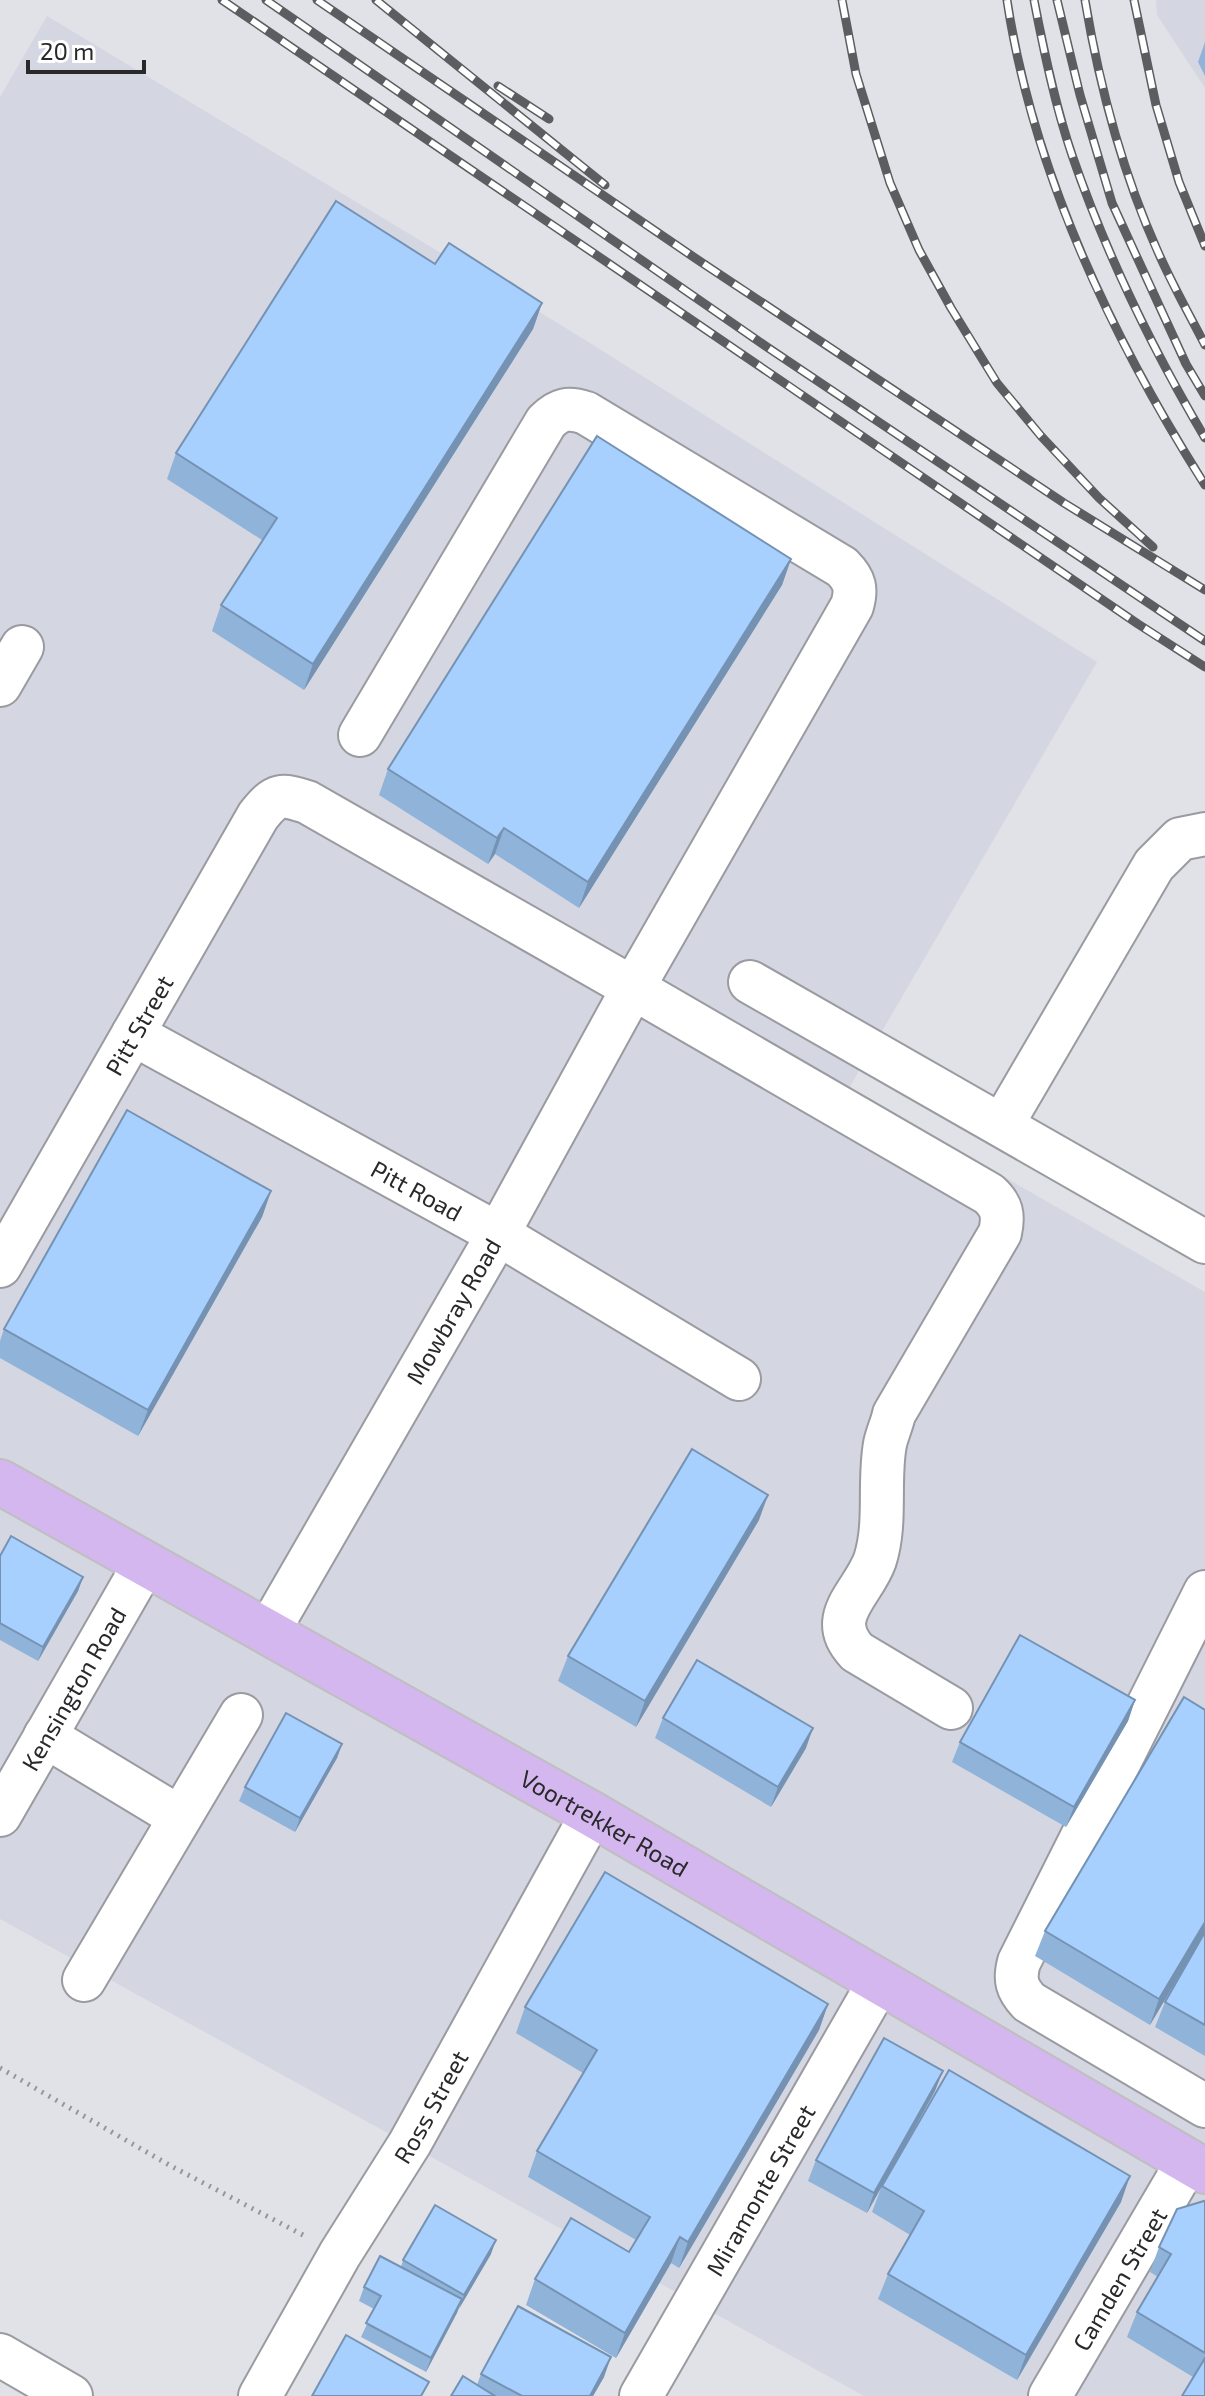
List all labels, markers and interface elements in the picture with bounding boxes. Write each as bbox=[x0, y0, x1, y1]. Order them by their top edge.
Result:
scale bar bbox=[28, 24, 144, 74]
text: 20 m bbox=[40, 36, 94, 65]
street label: Pitt Street bbox=[98, 970, 178, 1080]
street label: Pitt Road bbox=[367, 1153, 468, 1226]
street label: Mowbray Road bbox=[400, 1233, 506, 1389]
street label: Kensington Road bbox=[14, 1602, 131, 1775]
street label: Voortrekker Road bbox=[516, 1763, 694, 1882]
street label: Ross Street bbox=[387, 2045, 473, 2168]
street label: Miramonte Street bbox=[699, 2099, 820, 2280]
street label: Camden Street bbox=[1066, 2202, 1172, 2355]

